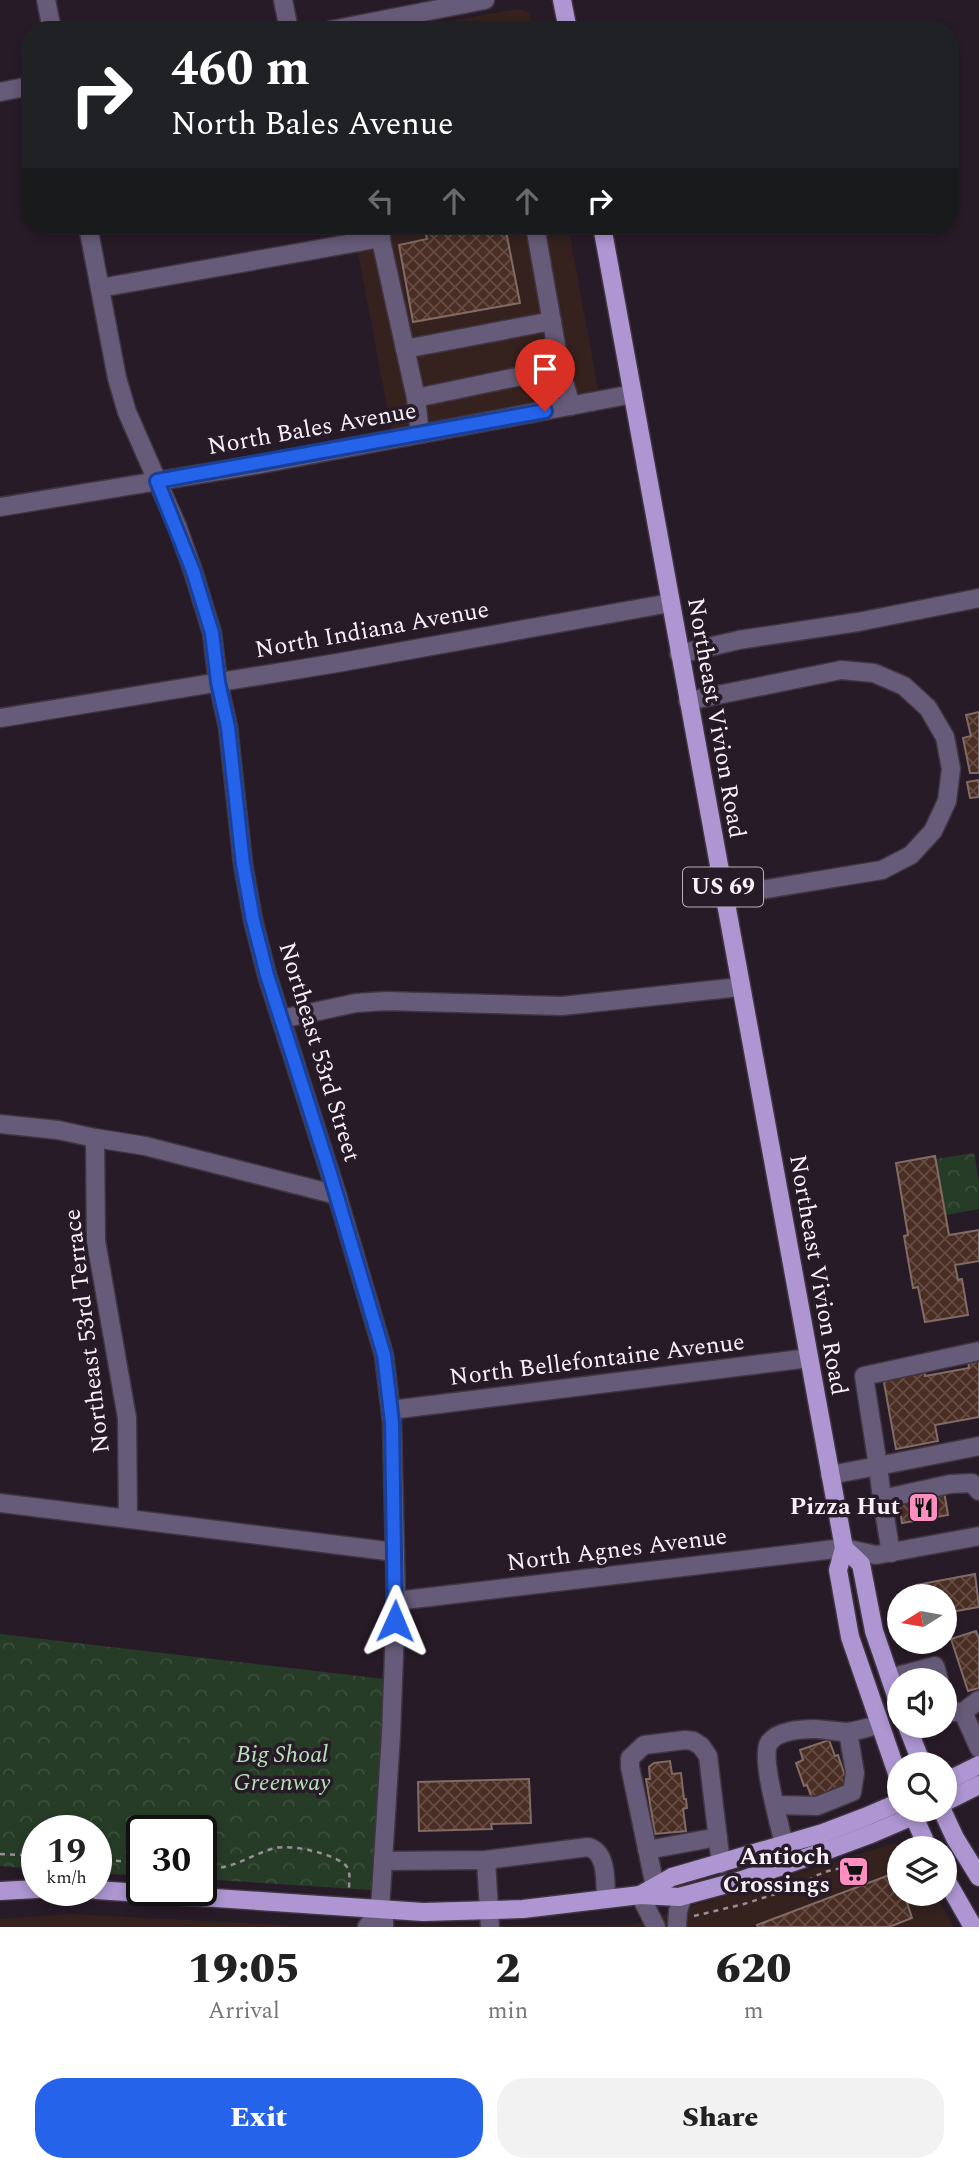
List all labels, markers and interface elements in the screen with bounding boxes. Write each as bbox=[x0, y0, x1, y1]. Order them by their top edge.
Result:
text: 460 m bbox=[171, 32, 310, 107]
icon: right bbox=[56, 49, 147, 140]
text: North Bales Avenue bbox=[171, 100, 453, 149]
icon: left bbox=[362, 182, 400, 220]
icon: ahead bbox=[435, 182, 473, 220]
icon: ahead bbox=[508, 182, 546, 220]
icon: right bbox=[581, 182, 619, 220]
pin bbox=[515, 339, 575, 411]
icon: arrive bbox=[526, 350, 564, 388]
street label: North Bales Avenue bbox=[205, 393, 419, 465]
street label: North Indiana Avenue bbox=[252, 592, 492, 668]
street label: Northeast Vivion Road bbox=[677, 595, 755, 841]
road number: US 69 bbox=[683, 867, 763, 906]
street label: Northeast 53rd Street bbox=[268, 938, 370, 1166]
street label: Northeast Vivion Road bbox=[779, 1152, 857, 1398]
street label: Northeast 53rd Terrace bbox=[54, 1207, 120, 1455]
street label: North Bellefontaine Avenue bbox=[447, 1324, 747, 1396]
place label: Pizza Hut bbox=[790, 1489, 900, 1525]
restaurant icon: Pizza Hut bbox=[906, 1490, 940, 1524]
street label: North Agnes Avenue bbox=[505, 1519, 729, 1581]
position arrow bbox=[358, 1584, 432, 1658]
north arrow bbox=[887, 1584, 957, 1654]
map controls bbox=[887, 1584, 957, 1906]
button: sound bbox=[887, 1668, 957, 1738]
park label: Big Shoal Greenway bbox=[234, 1737, 331, 1801]
button: search bbox=[887, 1752, 957, 1822]
speed limit sign: 30 bbox=[126, 1815, 217, 1906]
text: 19 bbox=[47, 1825, 86, 1878]
button: layers bbox=[887, 1836, 957, 1906]
place label: Antioch Crossings bbox=[723, 1839, 830, 1903]
supermarket icon: Antioch Crossings bbox=[836, 1854, 870, 1888]
text: km/h bbox=[46, 1864, 87, 1891]
text: 19:05 bbox=[188, 1938, 300, 2001]
text: 2 bbox=[495, 1938, 521, 2001]
text: 620 bbox=[716, 1938, 791, 2001]
text: Arrival bbox=[208, 1994, 280, 2029]
text: min bbox=[488, 1994, 528, 2029]
text: m bbox=[744, 1994, 763, 2029]
button: Exit bbox=[35, 2078, 483, 2158]
button: Share bbox=[497, 2078, 944, 2158]

